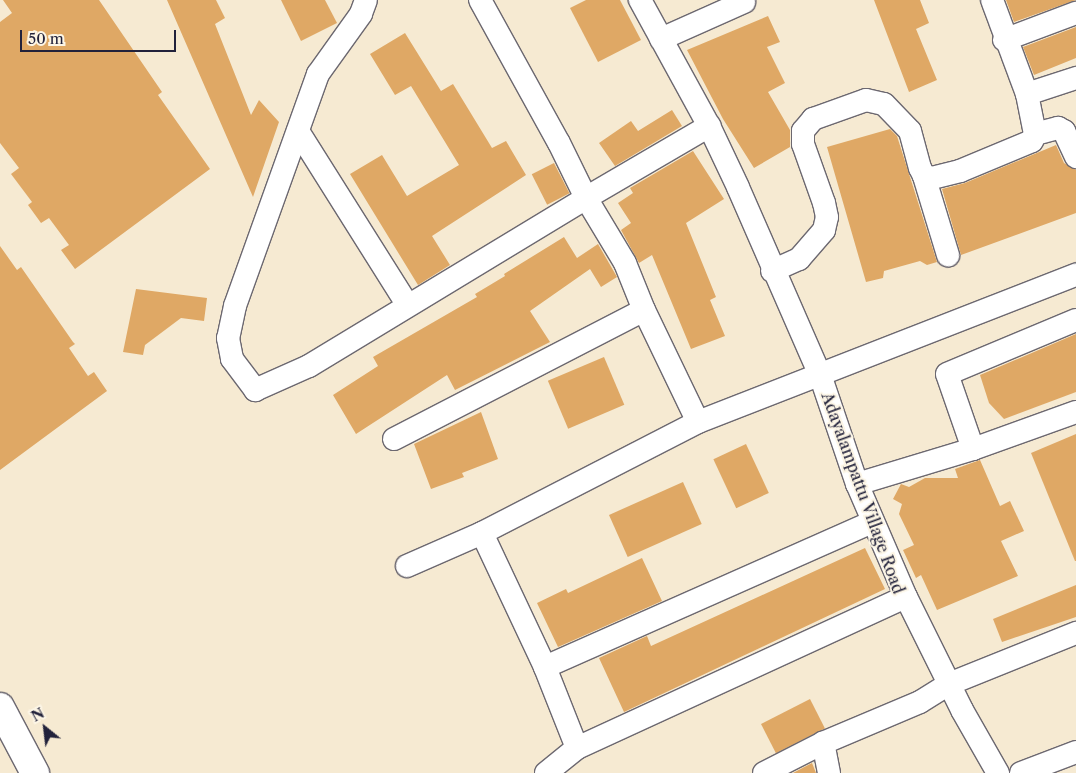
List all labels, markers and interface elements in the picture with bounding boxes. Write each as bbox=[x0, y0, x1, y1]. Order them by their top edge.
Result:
scale bar bbox=[22, 20, 179, 52]
text: 50 m bbox=[28, 29, 64, 48]
street label: Adayalampattu Village Road bbox=[817, 389, 909, 597]
north arrow bbox=[20, 703, 70, 753]
text: N bbox=[28, 704, 47, 726]

